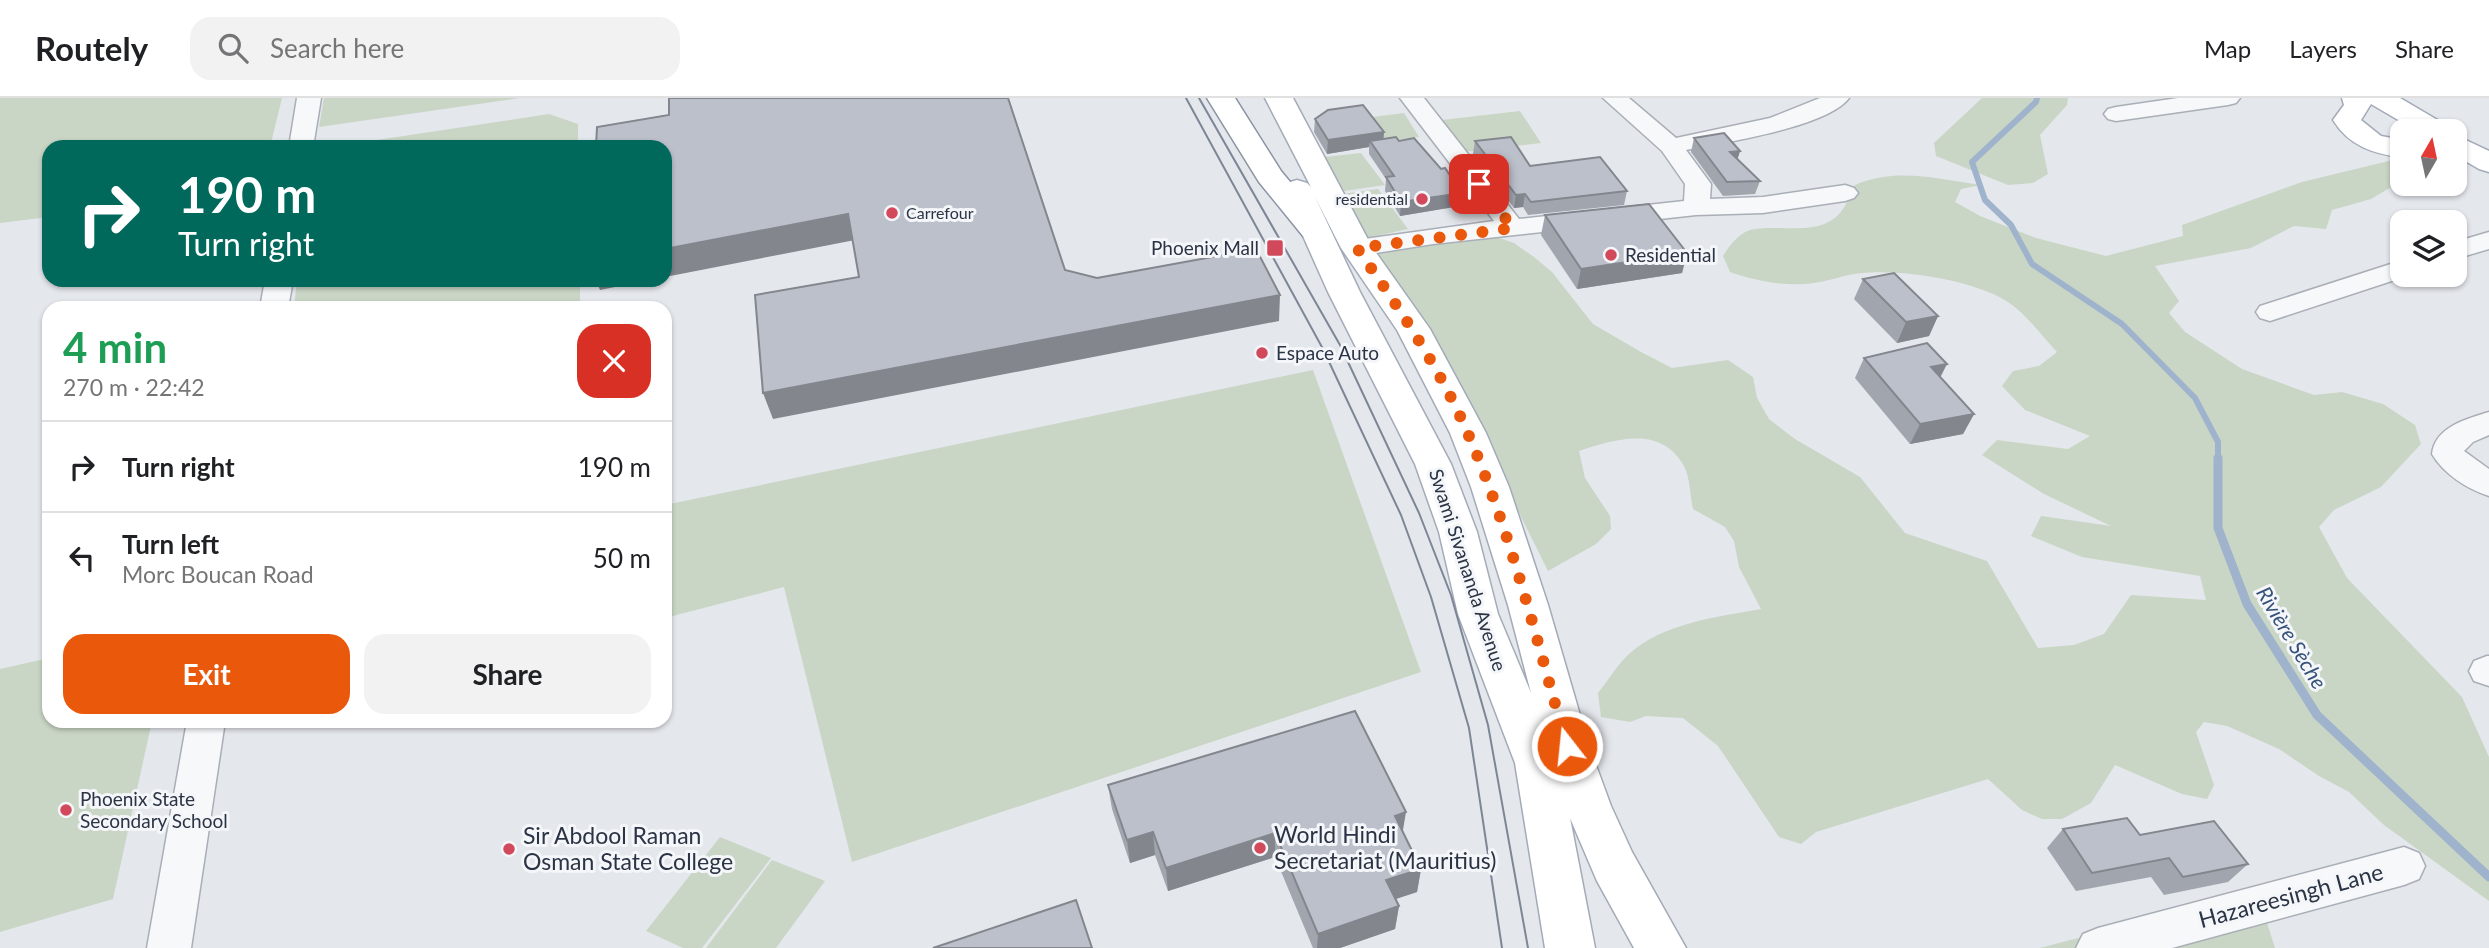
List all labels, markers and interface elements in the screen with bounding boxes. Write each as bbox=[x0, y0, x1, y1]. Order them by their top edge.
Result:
search box bbox=[190, 17, 680, 80]
text: Routely bbox=[35, 28, 148, 68]
icon: search bbox=[214, 29, 252, 67]
text: Search here bbox=[270, 32, 404, 64]
text: Map bbox=[2204, 34, 2251, 63]
text: Layers bbox=[2289, 34, 2357, 63]
text: Share bbox=[2395, 34, 2454, 63]
north arrow bbox=[2390, 119, 2468, 196]
map controls bbox=[2390, 119, 2467, 287]
pin bbox=[1449, 154, 1509, 214]
text: 190 m bbox=[178, 165, 316, 223]
icon: arrive bbox=[1460, 165, 1498, 203]
icon: right bbox=[63, 168, 154, 259]
place label: residential bbox=[1335, 189, 1408, 208]
marker: residential bbox=[1414, 191, 1430, 207]
place label: Carrefour bbox=[906, 203, 974, 222]
marker: Carrefour bbox=[884, 205, 900, 221]
button: layers bbox=[2390, 210, 2467, 287]
text: Turn right bbox=[178, 224, 314, 263]
place label: Phoenix Mall bbox=[1151, 236, 1259, 259]
marker: Phoenix Mall bbox=[1265, 238, 1285, 258]
place label: Residential bbox=[1625, 243, 1716, 266]
marker: Residential bbox=[1603, 247, 1619, 263]
text: 4 min bbox=[63, 322, 167, 372]
button: close bbox=[577, 324, 651, 398]
place label: Espace Auto bbox=[1276, 341, 1379, 364]
marker: Espace Auto bbox=[1254, 345, 1270, 361]
text: 270 m · 22:42 bbox=[63, 373, 205, 401]
icon: right bbox=[63, 448, 101, 486]
text: Turn right bbox=[122, 451, 235, 483]
text: 190 m bbox=[578, 451, 651, 483]
street label: Swami Sivananda Avenue bbox=[1425, 466, 1512, 674]
text: Turn left bbox=[122, 528, 219, 560]
icon: left bbox=[63, 539, 101, 577]
text: 50 m bbox=[593, 542, 651, 574]
text: Morc Boucan Road bbox=[122, 560, 314, 588]
water label: Rivière Sèche bbox=[2252, 582, 2333, 693]
button: Exit bbox=[63, 634, 350, 714]
button: Share bbox=[364, 634, 651, 714]
position arrow bbox=[1530, 709, 1604, 783]
place label: Phoenix State Secondary School bbox=[80, 787, 228, 832]
marker: Phoenix State Secondary School bbox=[58, 802, 74, 818]
place label: World Hindi Secretariat (Mauritius) bbox=[1274, 820, 1496, 874]
place label: Sir Abdool Raman Osman State College bbox=[523, 821, 733, 875]
marker: World Hindi Secretariat (Mauritius) bbox=[1252, 840, 1268, 856]
marker: Sir Abdool Raman Osman State College bbox=[501, 841, 517, 857]
street label: Hazareesingh Lane bbox=[2195, 857, 2386, 933]

